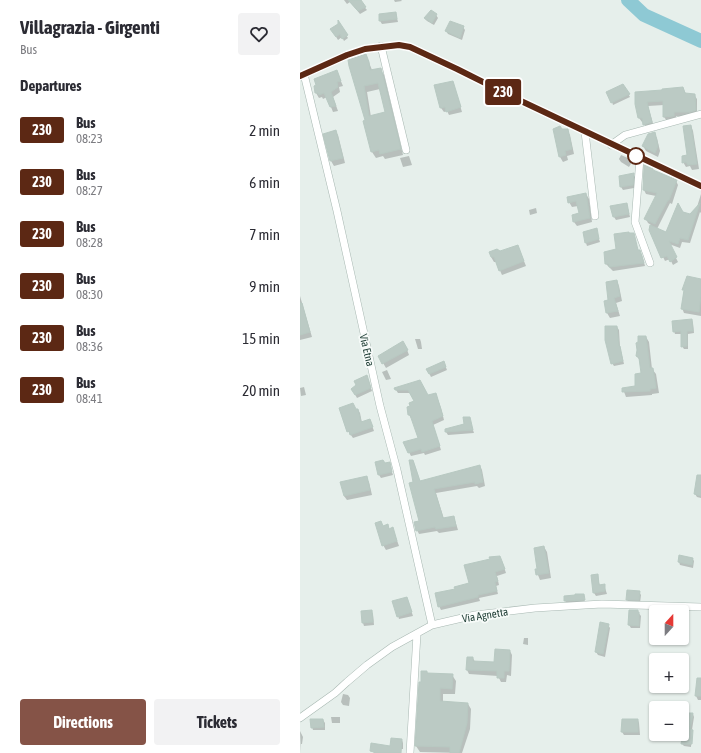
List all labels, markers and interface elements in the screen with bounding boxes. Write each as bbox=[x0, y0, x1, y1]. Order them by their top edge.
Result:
button: heart bbox=[238, 13, 280, 55]
text: Villagrazia - Girgenti bbox=[20, 16, 160, 38]
text: Bus bbox=[20, 42, 37, 57]
text: Departures bbox=[20, 77, 82, 94]
line badge: 230 bbox=[480, 79, 526, 105]
text: 230 bbox=[493, 84, 513, 100]
text: Bus bbox=[76, 114, 96, 131]
text: 230 bbox=[32, 122, 52, 138]
text: 2 min bbox=[249, 122, 280, 139]
text: 08:23 bbox=[76, 131, 103, 146]
unlabelled marker bbox=[627, 147, 645, 165]
text: Bus bbox=[76, 166, 96, 183]
text: 230 bbox=[32, 174, 52, 190]
text: 6 min bbox=[249, 174, 280, 191]
text: 08:27 bbox=[76, 183, 103, 198]
text: Bus bbox=[76, 218, 96, 235]
text: 230 bbox=[32, 226, 52, 242]
text: 7 min bbox=[249, 226, 280, 243]
text: 08:28 bbox=[76, 235, 103, 250]
text: Bus bbox=[76, 270, 96, 287]
text: 230 bbox=[32, 278, 52, 294]
text: 9 min bbox=[249, 278, 280, 295]
text: 08:30 bbox=[76, 287, 103, 302]
text: Bus bbox=[76, 322, 96, 339]
text: 230 bbox=[32, 330, 52, 346]
text: 15 min bbox=[242, 330, 280, 347]
street label: Via Etna bbox=[357, 333, 377, 367]
text: 08:36 bbox=[76, 339, 103, 354]
text: Bus bbox=[76, 374, 96, 391]
text: 230 bbox=[32, 382, 52, 398]
text: 20 min bbox=[242, 382, 280, 399]
text: 08:41 bbox=[76, 391, 103, 406]
street label: Via Agnetta bbox=[461, 605, 509, 625]
north arrow bbox=[649, 605, 689, 645]
map controls bbox=[649, 605, 689, 741]
button: + bbox=[649, 653, 689, 693]
button: Directions bbox=[20, 699, 146, 745]
button: Tickets bbox=[154, 699, 280, 745]
button: − bbox=[649, 701, 689, 741]

